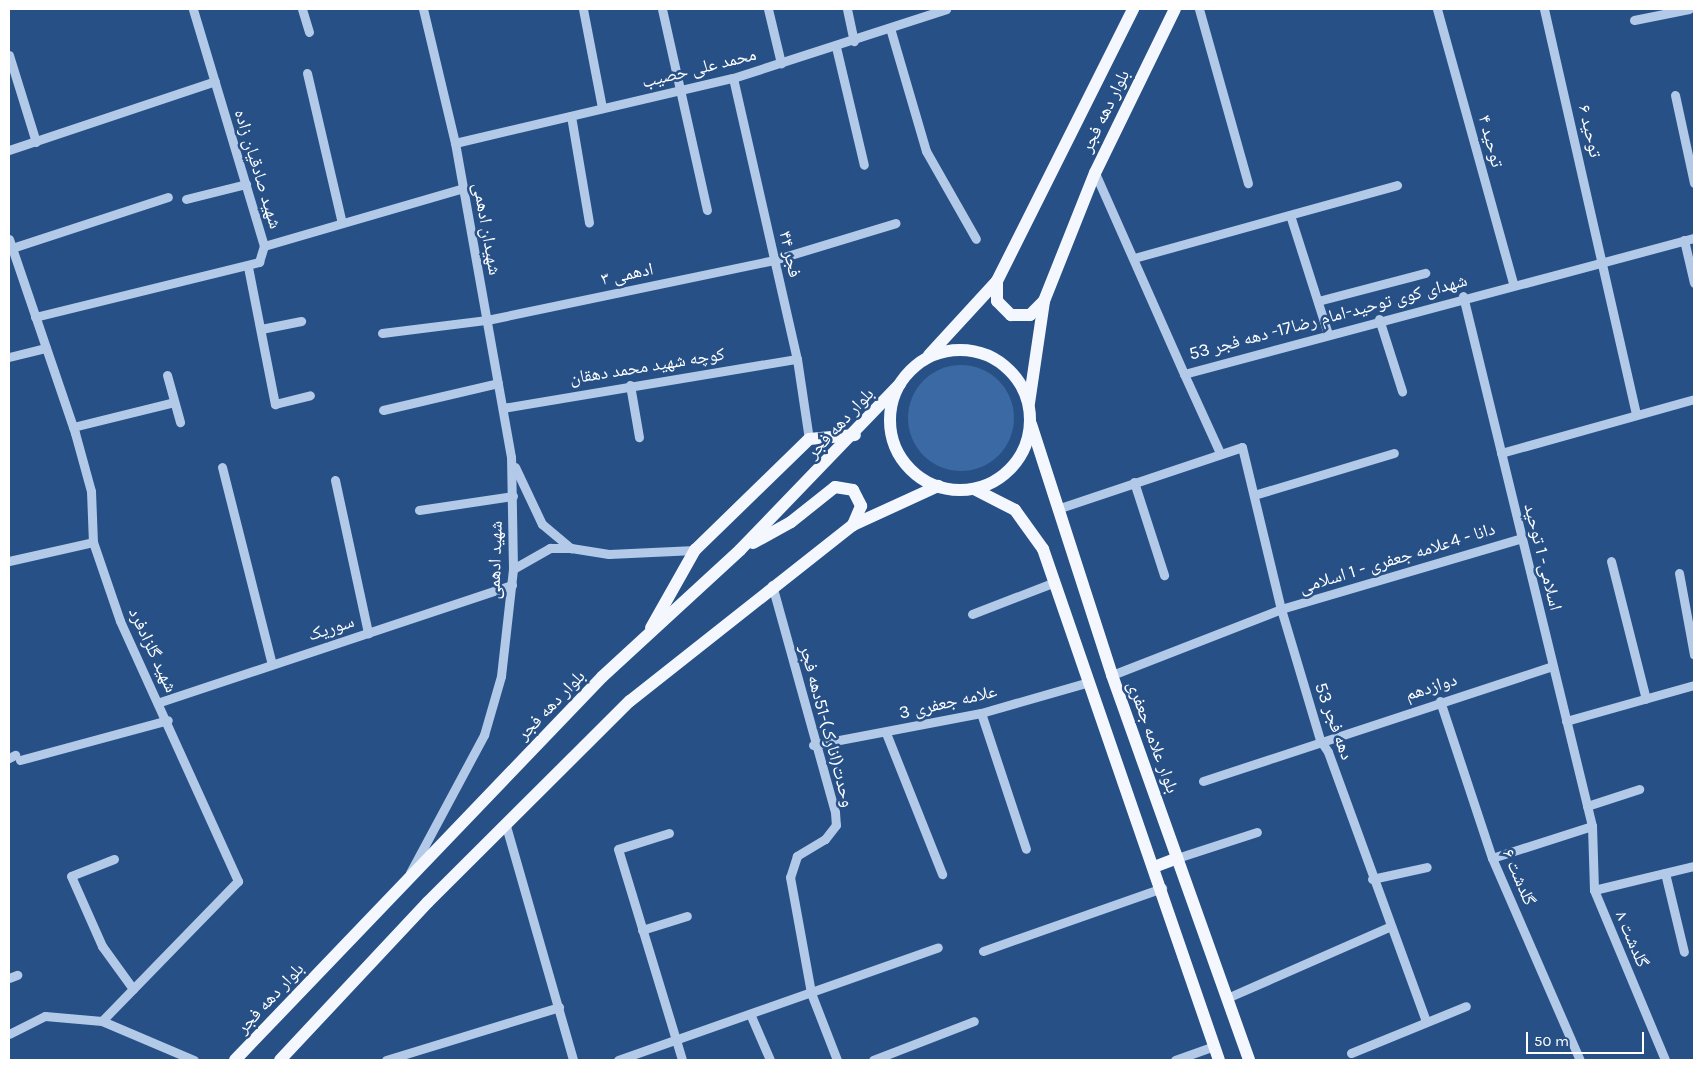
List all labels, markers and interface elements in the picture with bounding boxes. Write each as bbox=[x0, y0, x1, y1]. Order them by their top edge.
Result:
street label: محمد علی حصیب bbox=[640, 43, 758, 93]
street label: بلوار دهه فجر bbox=[1076, 66, 1134, 156]
street label: توحید ۶ bbox=[1573, 103, 1607, 159]
street label: شهید صادقیان زاده bbox=[230, 107, 286, 231]
street label: توحید ۴ bbox=[1474, 112, 1508, 170]
street label: شهیدان ادهمی bbox=[468, 181, 506, 277]
street label: فجر ۴۴ bbox=[774, 229, 806, 279]
street label: ادهمی ۳ bbox=[599, 258, 655, 290]
street label: شهدای کوی توحید-امام رضا17- دهه فجر 53 bbox=[1187, 269, 1469, 365]
street label: کوچه شهید محمد دهقان bbox=[568, 343, 726, 389]
street label: بلوار دهه فجر bbox=[802, 383, 878, 463]
street label: اسلامی- 1 توحید bbox=[1519, 501, 1567, 613]
street label: دانا - 4علامه جعفری - 1 اسلامی bbox=[1296, 518, 1498, 598]
street label: شهید ادهمی bbox=[483, 520, 507, 600]
street label: شهید گلزادفرد bbox=[124, 604, 182, 696]
street label: سوریک bbox=[305, 610, 357, 646]
street label: وحدت(انارک)-51دهه فجر bbox=[795, 643, 859, 809]
street label: بلوار دهه فجر bbox=[512, 665, 590, 745]
street label: دوازدهم bbox=[1402, 669, 1460, 705]
street label: بلوار علامه جعفری bbox=[1123, 678, 1183, 796]
street label: دهه فجر 53 bbox=[1310, 679, 1358, 763]
street label: علامه جعفری 3 bbox=[897, 680, 999, 724]
street label: گلدشت ۶ bbox=[1497, 845, 1541, 909]
street label: گلدشت ۸ bbox=[1610, 907, 1654, 971]
street label: بلوار دهه فجر bbox=[232, 958, 308, 1038]
scale bar bbox=[1528, 1022, 1646, 1054]
text: 50 m bbox=[1534, 1032, 1569, 1050]

